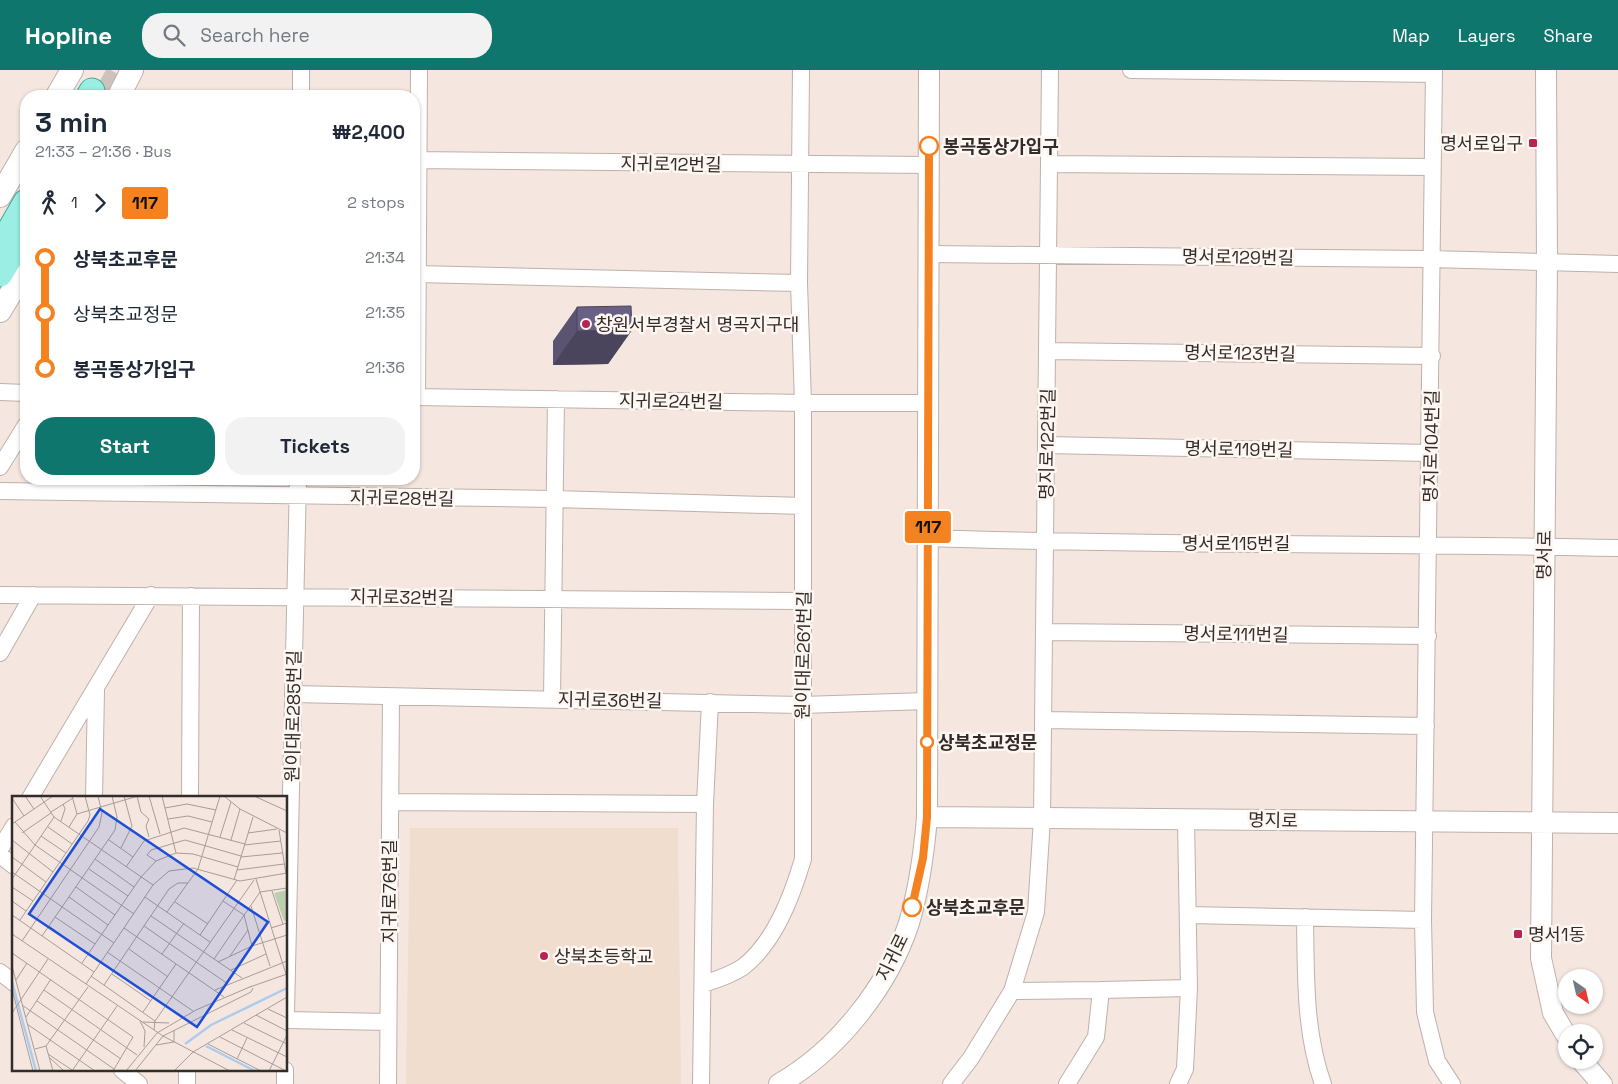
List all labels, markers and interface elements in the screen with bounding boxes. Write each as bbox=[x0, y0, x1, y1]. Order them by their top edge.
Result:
search box bbox=[142, 13, 492, 58]
text: Hopline bbox=[25, 20, 112, 51]
icon: search bbox=[160, 21, 188, 49]
text: Search here bbox=[200, 23, 310, 48]
text: Map bbox=[1392, 24, 1430, 47]
text: Layers bbox=[1458, 24, 1515, 47]
text: Share bbox=[1543, 24, 1593, 47]
text: 3 min bbox=[35, 104, 108, 140]
text: ₩2,400 bbox=[332, 120, 405, 145]
place label: 명서로입구 bbox=[1440, 132, 1523, 155]
place label: 봉곡동상가입구 bbox=[943, 135, 1059, 158]
marker: 봉곡동상가입구 bbox=[919, 136, 939, 156]
marker: 명서로입구 bbox=[1527, 137, 1539, 149]
text: 21:33 – 21:36 · Bus bbox=[35, 141, 172, 162]
street label: 지귀로12번길 bbox=[620, 152, 722, 176]
icon: walk bbox=[35, 189, 63, 217]
icon: forward bbox=[86, 189, 114, 217]
text: 117 bbox=[132, 191, 158, 214]
text: 1 bbox=[71, 192, 78, 213]
text: 2 stops bbox=[347, 192, 405, 213]
street label: 명서로129번길 bbox=[1182, 245, 1294, 269]
text: 상북초교후문 bbox=[73, 247, 178, 272]
text: 21:34 bbox=[365, 247, 405, 268]
text: 상북초교정문 bbox=[73, 302, 178, 327]
text: 21:35 bbox=[365, 302, 405, 323]
place label: 창원서부경찰서 명곡지구대 bbox=[596, 313, 799, 336]
marker: 창원서부경찰서 명곡지구대 bbox=[580, 318, 592, 330]
street label: 명서로123번길 bbox=[1184, 341, 1296, 365]
text: 봉곡동상가입구 bbox=[73, 357, 195, 382]
text: 21:36 bbox=[365, 357, 405, 378]
street label: 명지로122번길 bbox=[1035, 388, 1059, 500]
street label: 지귀로24번길 bbox=[619, 389, 723, 413]
street label: 명지로104번길 bbox=[1419, 389, 1443, 503]
button: Start bbox=[35, 417, 215, 475]
button: Tickets bbox=[225, 417, 405, 475]
street label: 명서로119번길 bbox=[1184, 437, 1294, 461]
street label: 지귀로28번길 bbox=[349, 486, 455, 510]
line badge: 117 bbox=[899, 511, 957, 543]
text: 117 bbox=[915, 515, 941, 538]
street label: 명서로 bbox=[1532, 530, 1556, 580]
street label: 명서로115번길 bbox=[1182, 532, 1290, 555]
street label: 지귀로32번길 bbox=[350, 585, 454, 609]
street label: 원이대로261번길 bbox=[790, 590, 816, 720]
street label: 명서로111번길 bbox=[1183, 622, 1289, 646]
street label: 원이대로285번길 bbox=[280, 650, 306, 782]
street label: 지귀로36번길 bbox=[557, 688, 663, 712]
place label: 상북초교정문 bbox=[938, 731, 1037, 754]
marker: 상북초교정문 bbox=[920, 735, 934, 749]
inset map bbox=[12, 796, 288, 1072]
street label: 명지로 bbox=[1248, 808, 1298, 832]
street label: 지귀로76번길 bbox=[378, 839, 401, 943]
place label: 상북초교후문 bbox=[926, 896, 1025, 919]
marker: 상북초교후문 bbox=[902, 897, 922, 917]
place label: 명서1동 bbox=[1528, 923, 1585, 946]
marker: 명서1동 bbox=[1512, 928, 1524, 940]
street label: 지귀로 bbox=[871, 930, 913, 984]
place label: 상북초등학교 bbox=[554, 945, 653, 968]
marker: 상북초등학교 bbox=[538, 950, 550, 962]
north arrow bbox=[1558, 969, 1602, 1014]
map controls bbox=[1558, 969, 1603, 1069]
button: locate bbox=[1558, 1024, 1603, 1069]

